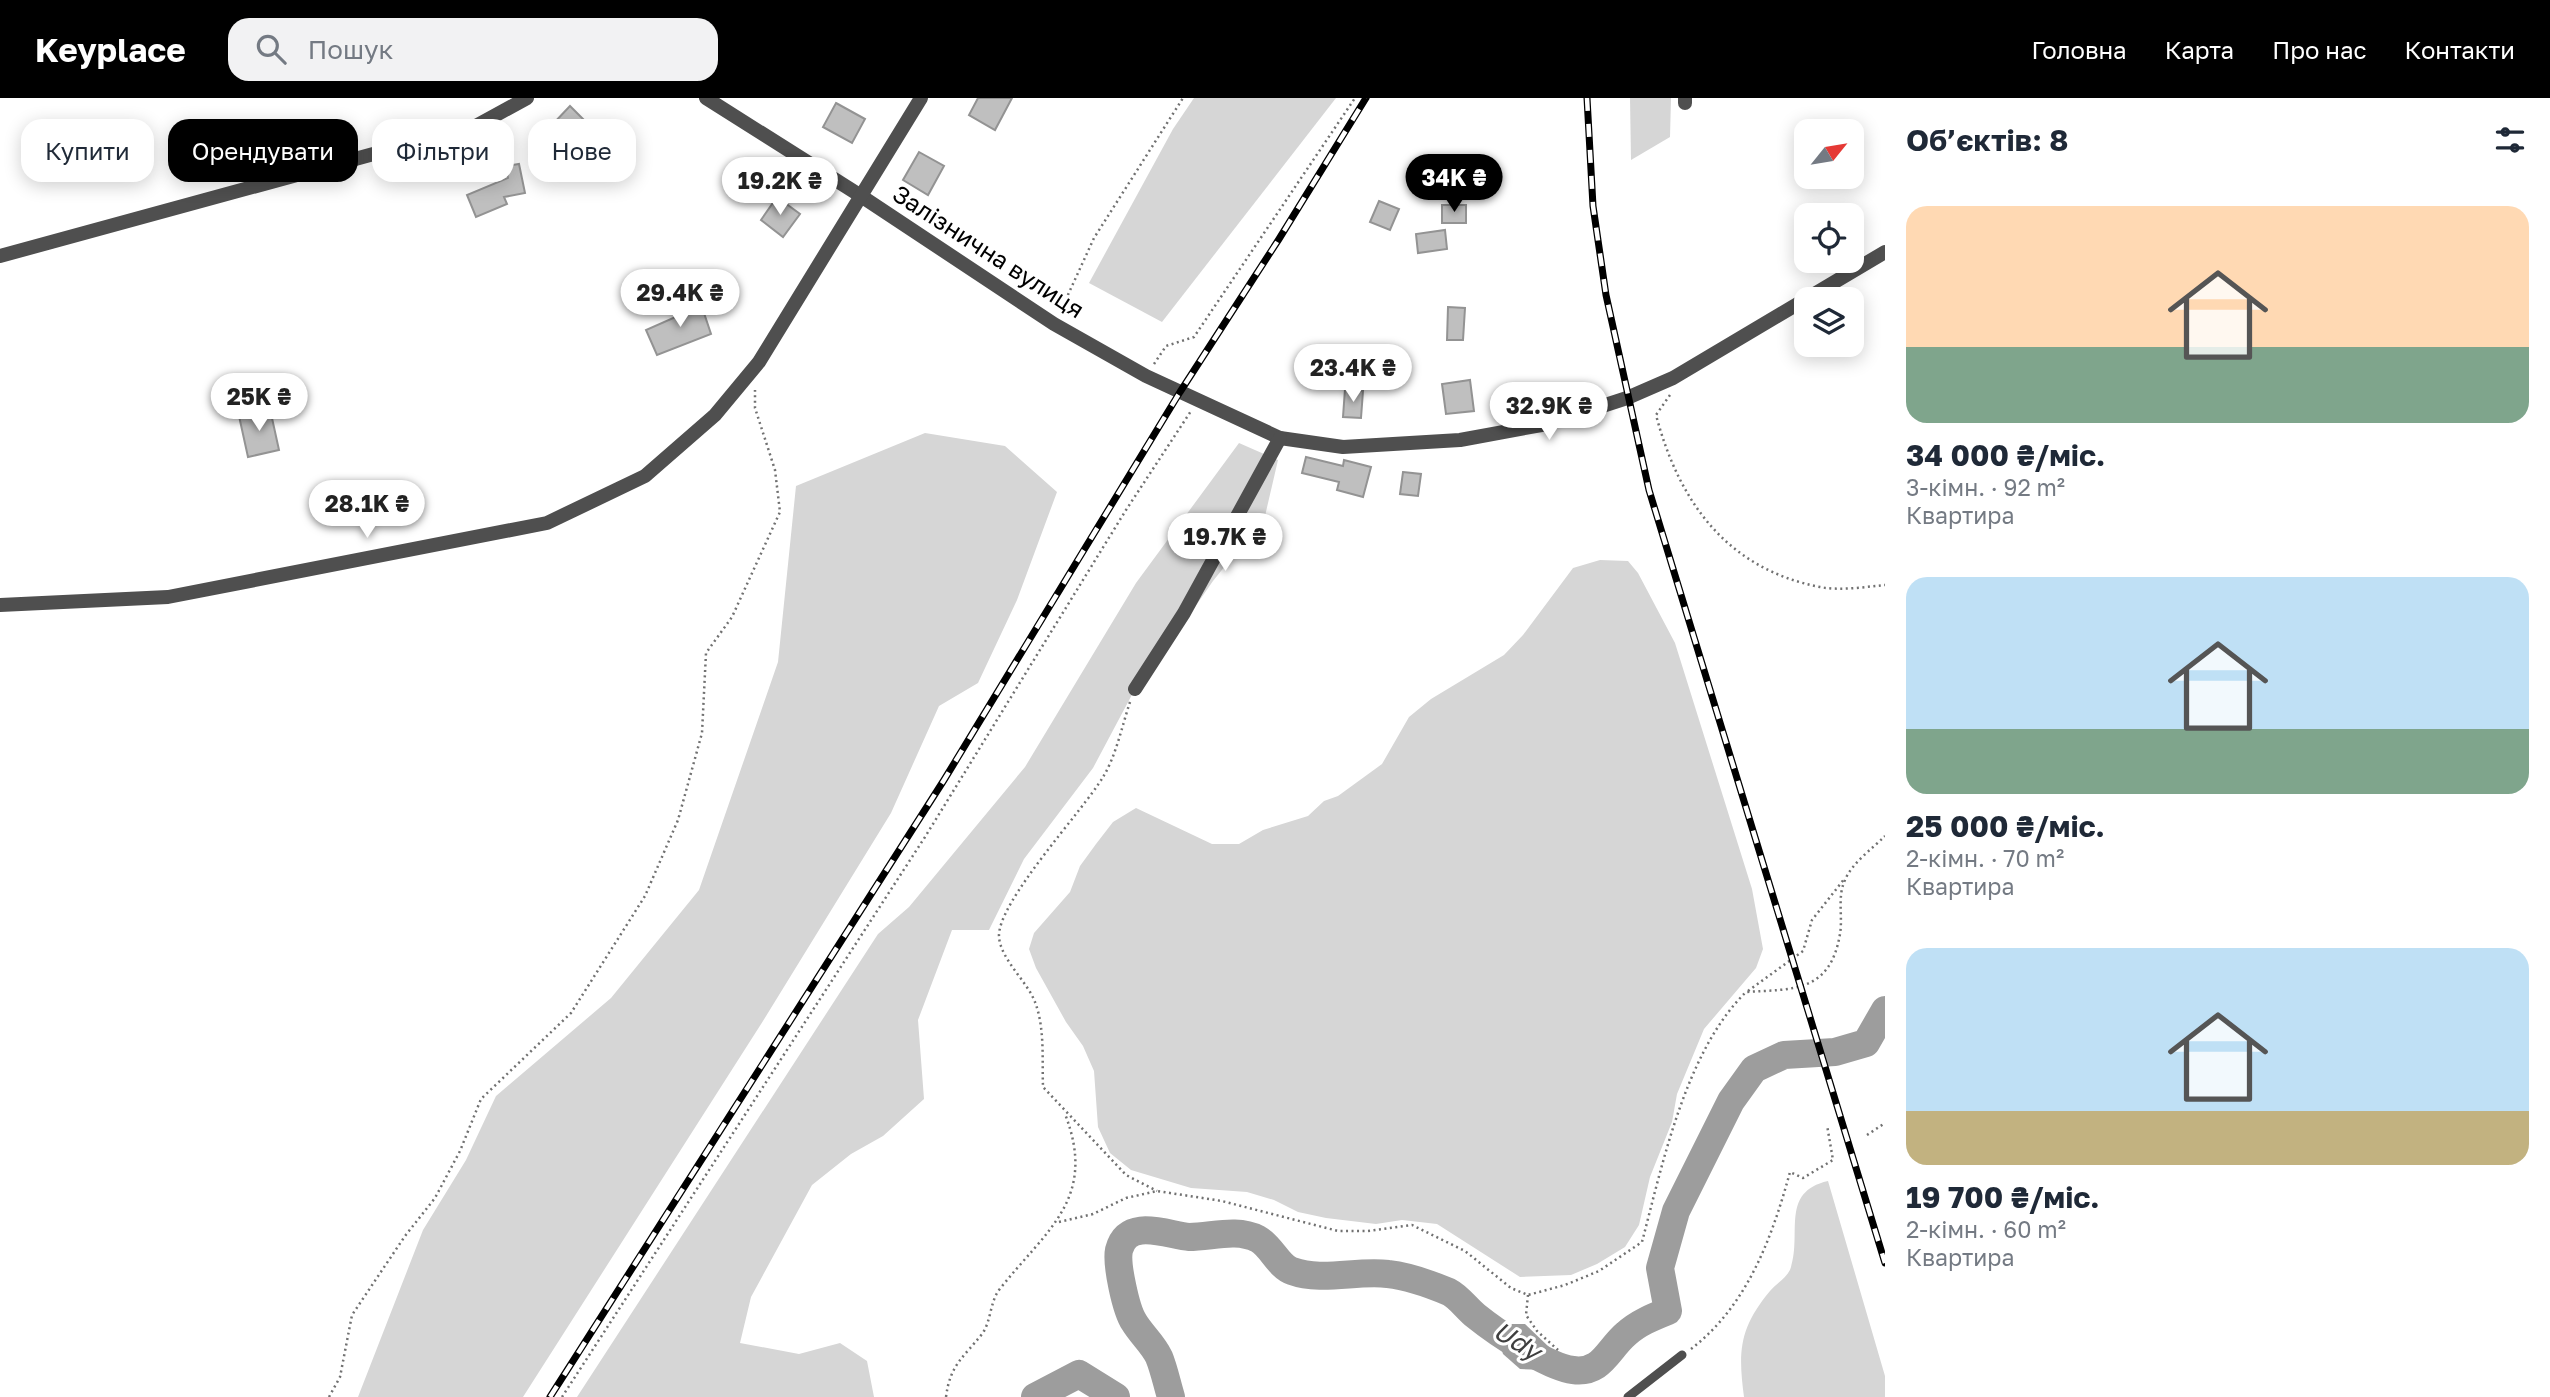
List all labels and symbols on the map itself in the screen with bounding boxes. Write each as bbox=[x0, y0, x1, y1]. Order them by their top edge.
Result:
north arrow bbox=[1794, 119, 1864, 189]
pin: 34K ₴ bbox=[1405, 155, 1503, 214]
pin: 19.2K ₴ bbox=[715, 158, 845, 217]
street label: Залізнична вулиця bbox=[888, 178, 1090, 323]
pin: 29.4K ₴ bbox=[615, 270, 745, 329]
pin: 23.4K ₴ bbox=[1288, 344, 1418, 404]
pin: 25K ₴ bbox=[210, 374, 308, 433]
pin: 32.9K ₴ bbox=[1484, 382, 1614, 442]
pin: 28.1K ₴ bbox=[302, 480, 432, 540]
pin: 19.7K ₴ bbox=[1160, 514, 1290, 573]
water label: Udy bbox=[1488, 1315, 1549, 1368]

